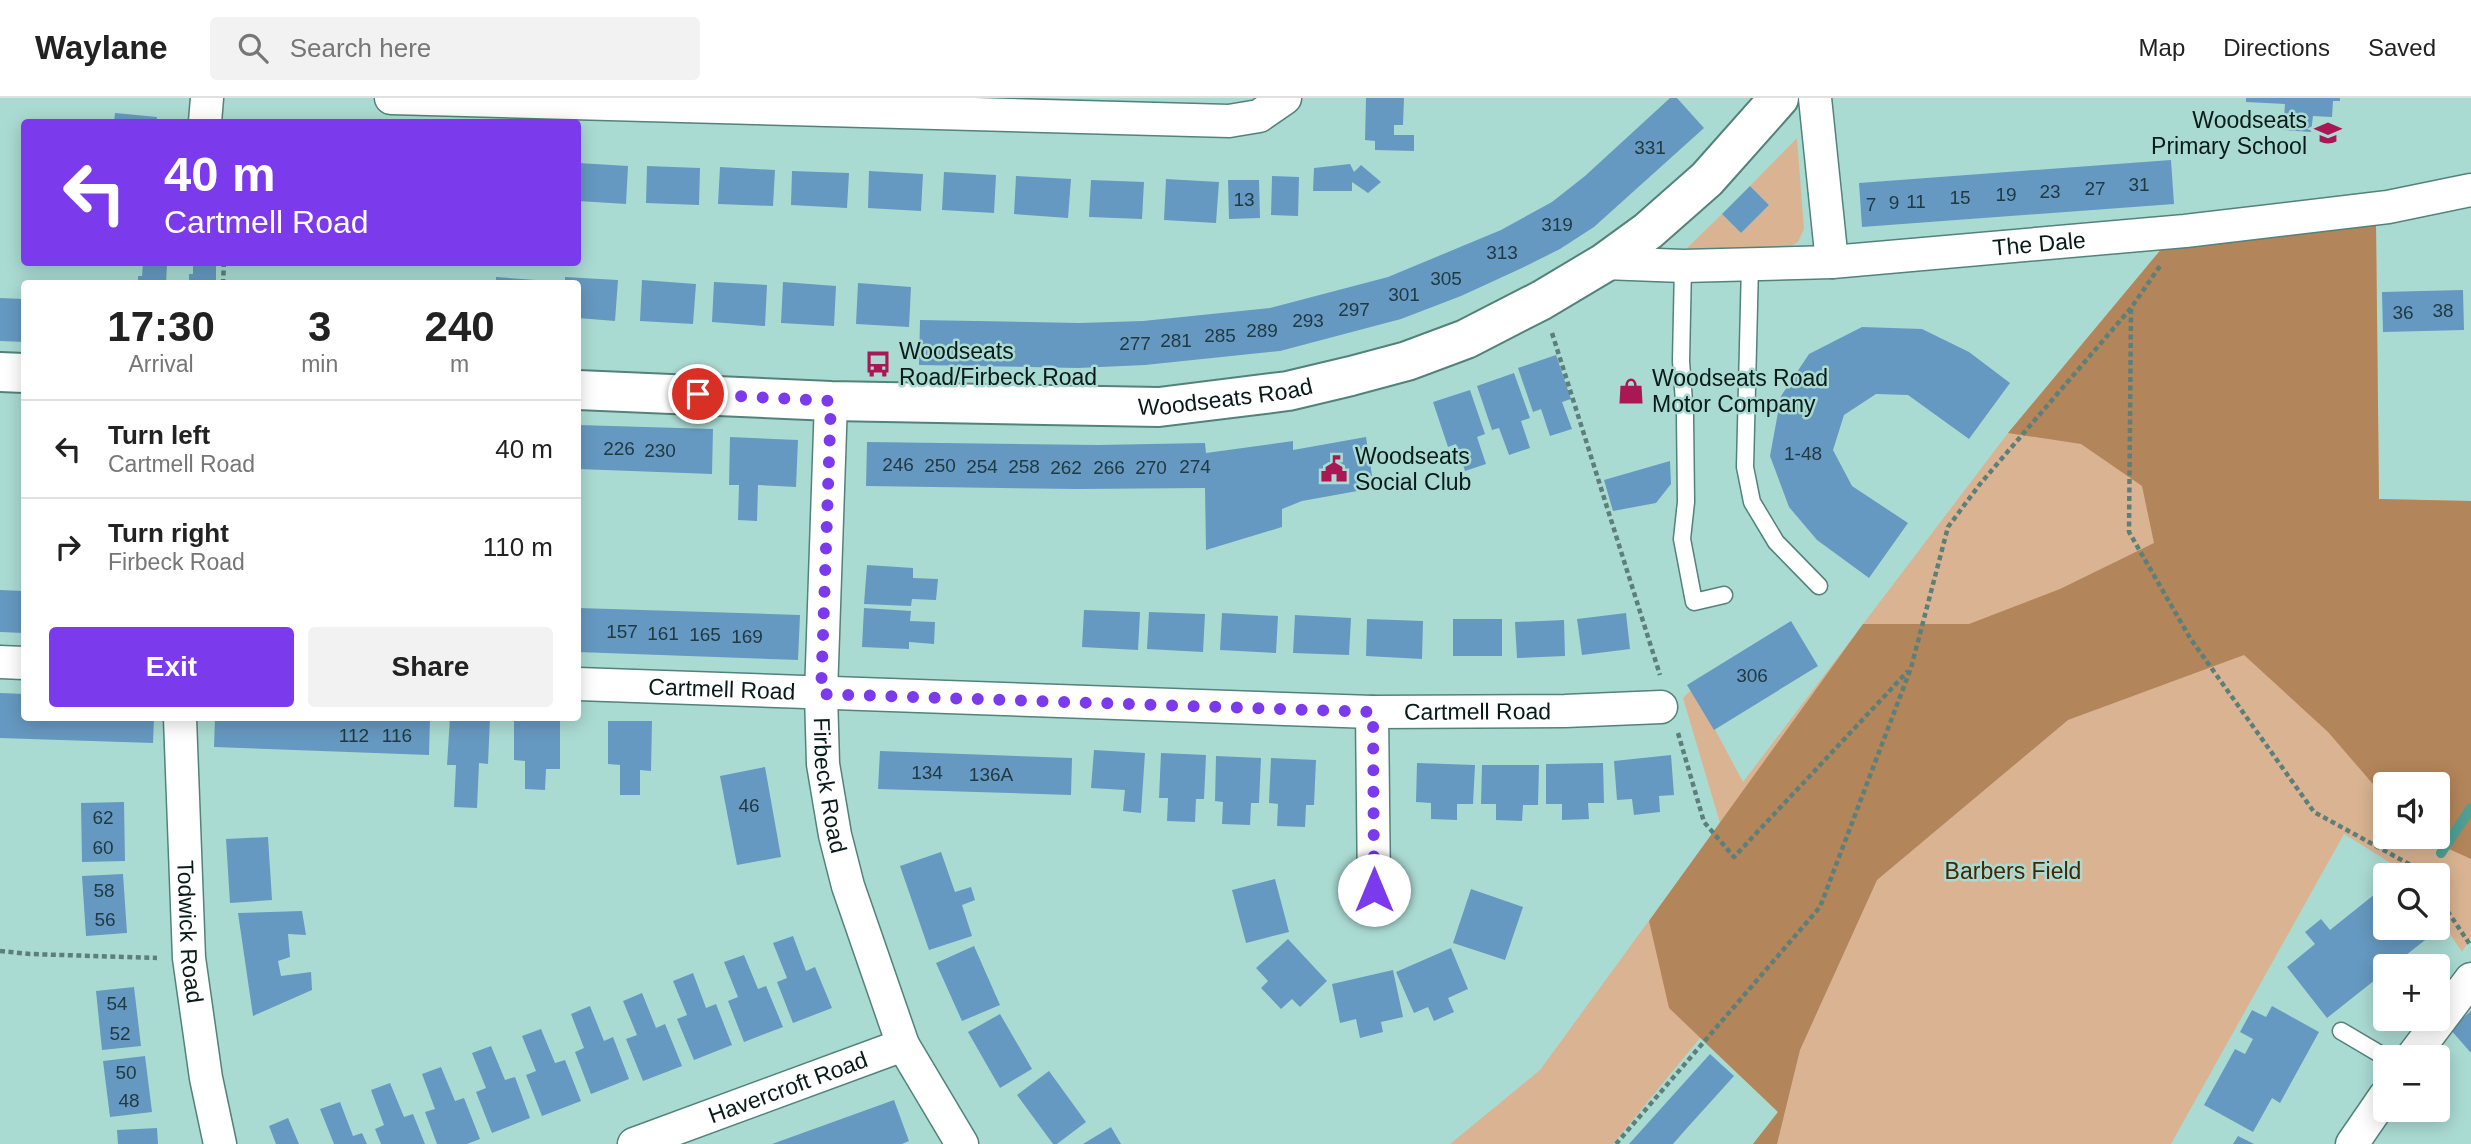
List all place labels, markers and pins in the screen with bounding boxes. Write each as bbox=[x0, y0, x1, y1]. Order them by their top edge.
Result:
place label: Woodseats Primary School bbox=[2151, 107, 2307, 159]
school or university icon: Woodseats Primary School bbox=[2313, 118, 2343, 148]
place label: Woodseats Road/Firbeck Road bbox=[899, 338, 1097, 390]
bus stop icon: Woodseats Road/Firbeck Road bbox=[863, 349, 893, 379]
pin bbox=[668, 364, 728, 424]
place label: Woodseats Road Motor Company bbox=[1652, 365, 1828, 417]
shop icon: Woodseats Road Motor Company bbox=[1616, 376, 1646, 406]
place label: Woodseats Social Club bbox=[1355, 443, 1471, 495]
public building icon: Woodseats Social Club bbox=[1319, 454, 1349, 484]

